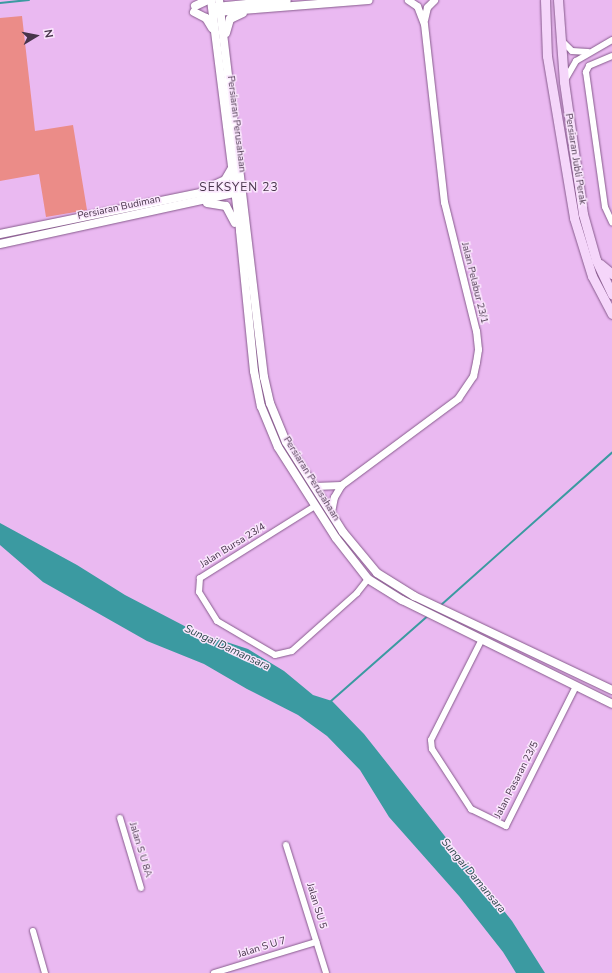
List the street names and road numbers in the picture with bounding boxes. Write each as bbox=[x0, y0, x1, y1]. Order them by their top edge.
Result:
street label: Persiaran Perusahaan bbox=[224, 75, 248, 173]
street label: Persiaran Jubli Perak bbox=[562, 113, 588, 205]
street label: Persiaran Budiman bbox=[76, 193, 162, 223]
street label: Jalan Pelabur 23/1 bbox=[458, 241, 490, 325]
street label: Persiaran Perusahaan bbox=[280, 435, 342, 523]
street label: Jalan Bursa 23/4 bbox=[198, 521, 268, 571]
street label: Jalan Pasaran 23/5 bbox=[492, 740, 542, 820]
street label: Jalan S U 8A bbox=[126, 821, 154, 879]
street label: Jalan SU 5 bbox=[303, 882, 329, 930]
street label: Jalan S U 7 bbox=[237, 935, 287, 961]

